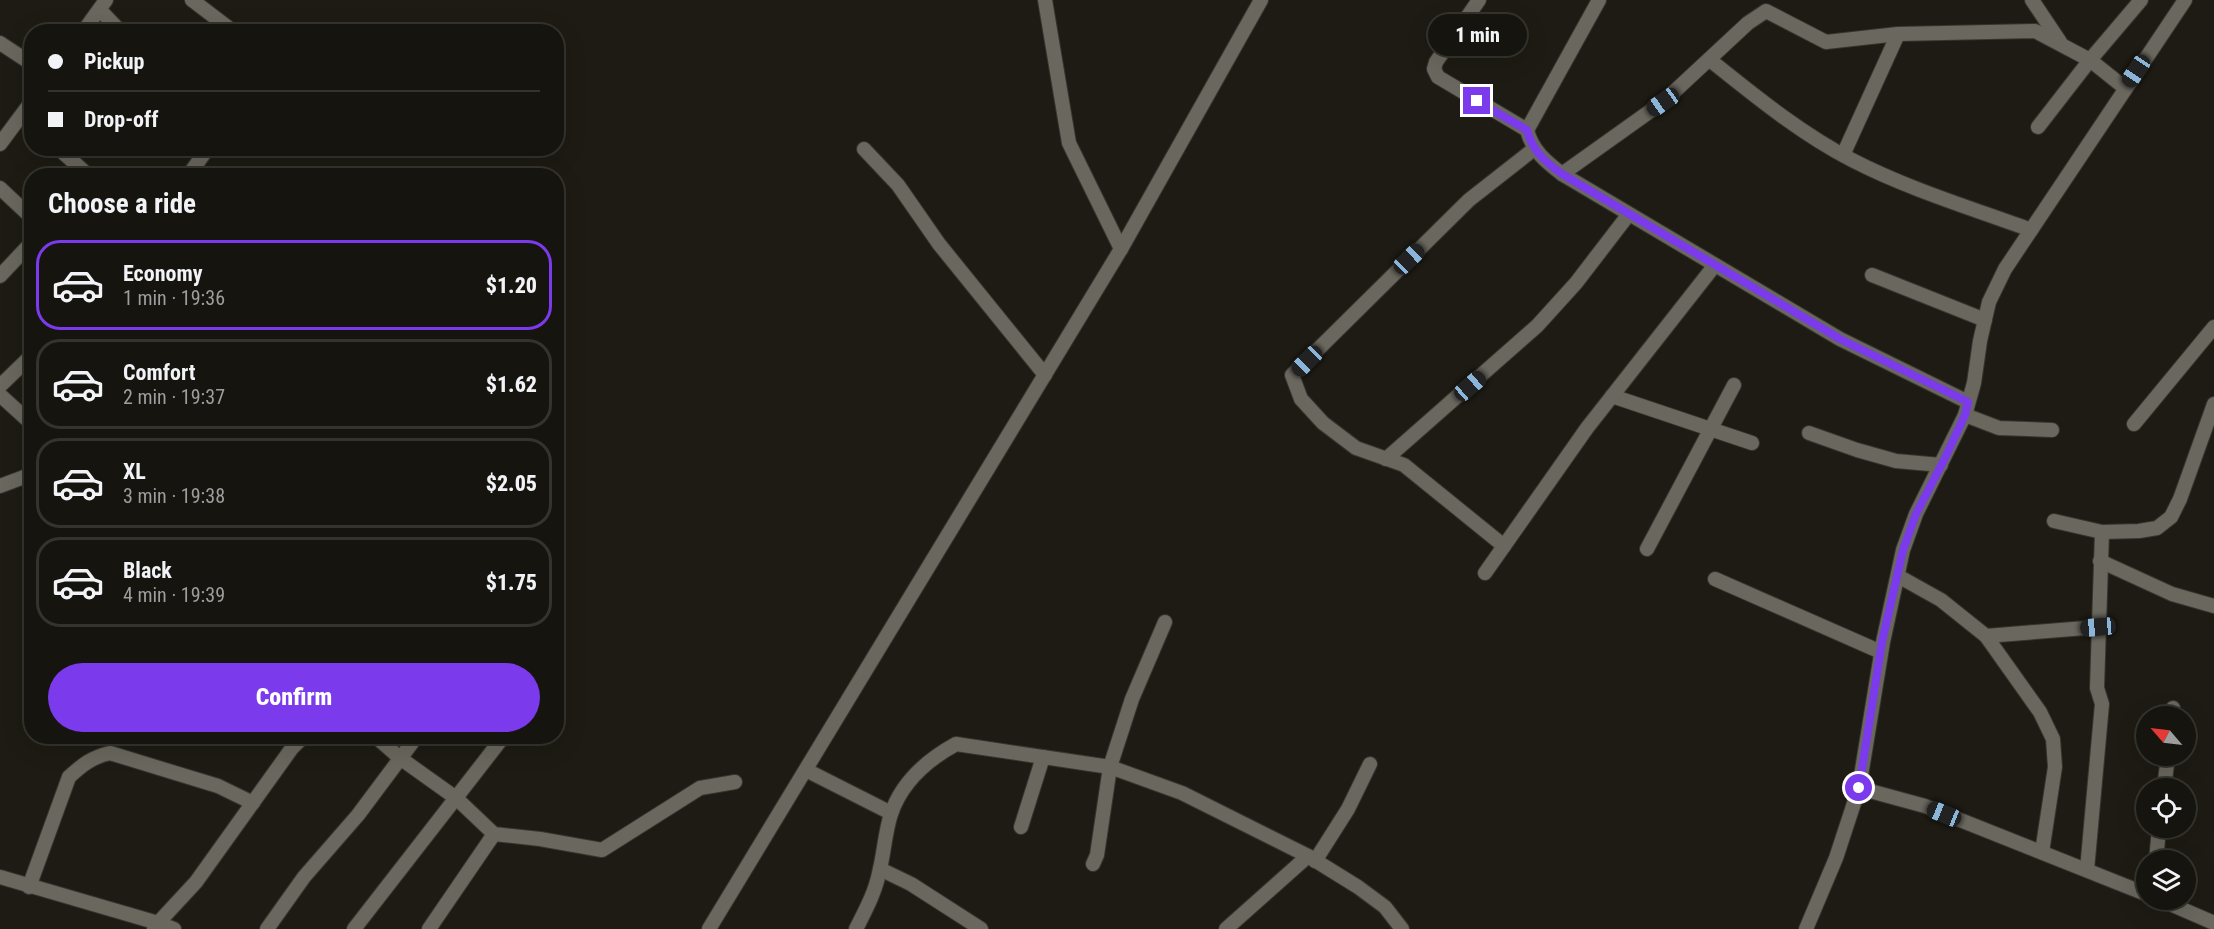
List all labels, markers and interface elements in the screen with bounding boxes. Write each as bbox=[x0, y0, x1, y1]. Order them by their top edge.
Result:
callout: 1 min bbox=[1428, 14, 1526, 56]
text: 1 min bbox=[1455, 23, 1500, 47]
text: Pickup bbox=[84, 49, 144, 74]
car bbox=[2118, 51, 2154, 91]
car bbox=[1643, 84, 1683, 120]
route end bbox=[1463, 87, 1490, 114]
text: Drop-off bbox=[84, 107, 158, 132]
text: Choose a ride bbox=[48, 188, 196, 220]
car bbox=[1390, 240, 1428, 278]
icon: car bbox=[51, 258, 105, 312]
text: Economy bbox=[123, 261, 203, 286]
text: $1.20 bbox=[486, 273, 537, 298]
text: 1 min · 19:36 bbox=[123, 286, 225, 310]
car bbox=[1288, 342, 1326, 380]
icon: car bbox=[51, 357, 105, 411]
text: Comfort bbox=[123, 360, 196, 385]
car bbox=[1451, 367, 1489, 405]
text: $1.62 bbox=[486, 372, 537, 397]
text: 2 min · 19:37 bbox=[123, 385, 225, 409]
icon: car bbox=[51, 456, 105, 510]
text: XL bbox=[123, 459, 146, 484]
text: $2.05 bbox=[486, 471, 537, 496]
text: 3 min · 19:38 bbox=[123, 484, 225, 508]
icon: car bbox=[51, 555, 105, 609]
text: Black bbox=[123, 558, 172, 583]
text: $1.75 bbox=[486, 570, 537, 595]
text: 4 min · 19:39 bbox=[123, 583, 225, 607]
car bbox=[2079, 616, 2117, 638]
button: Confirm bbox=[48, 663, 540, 732]
north arrow bbox=[2136, 706, 2196, 766]
map controls bbox=[2136, 706, 2196, 910]
route start bbox=[1845, 774, 1872, 801]
button: locate bbox=[2136, 778, 2196, 838]
car bbox=[1924, 799, 1964, 829]
button: layers bbox=[2136, 850, 2196, 910]

